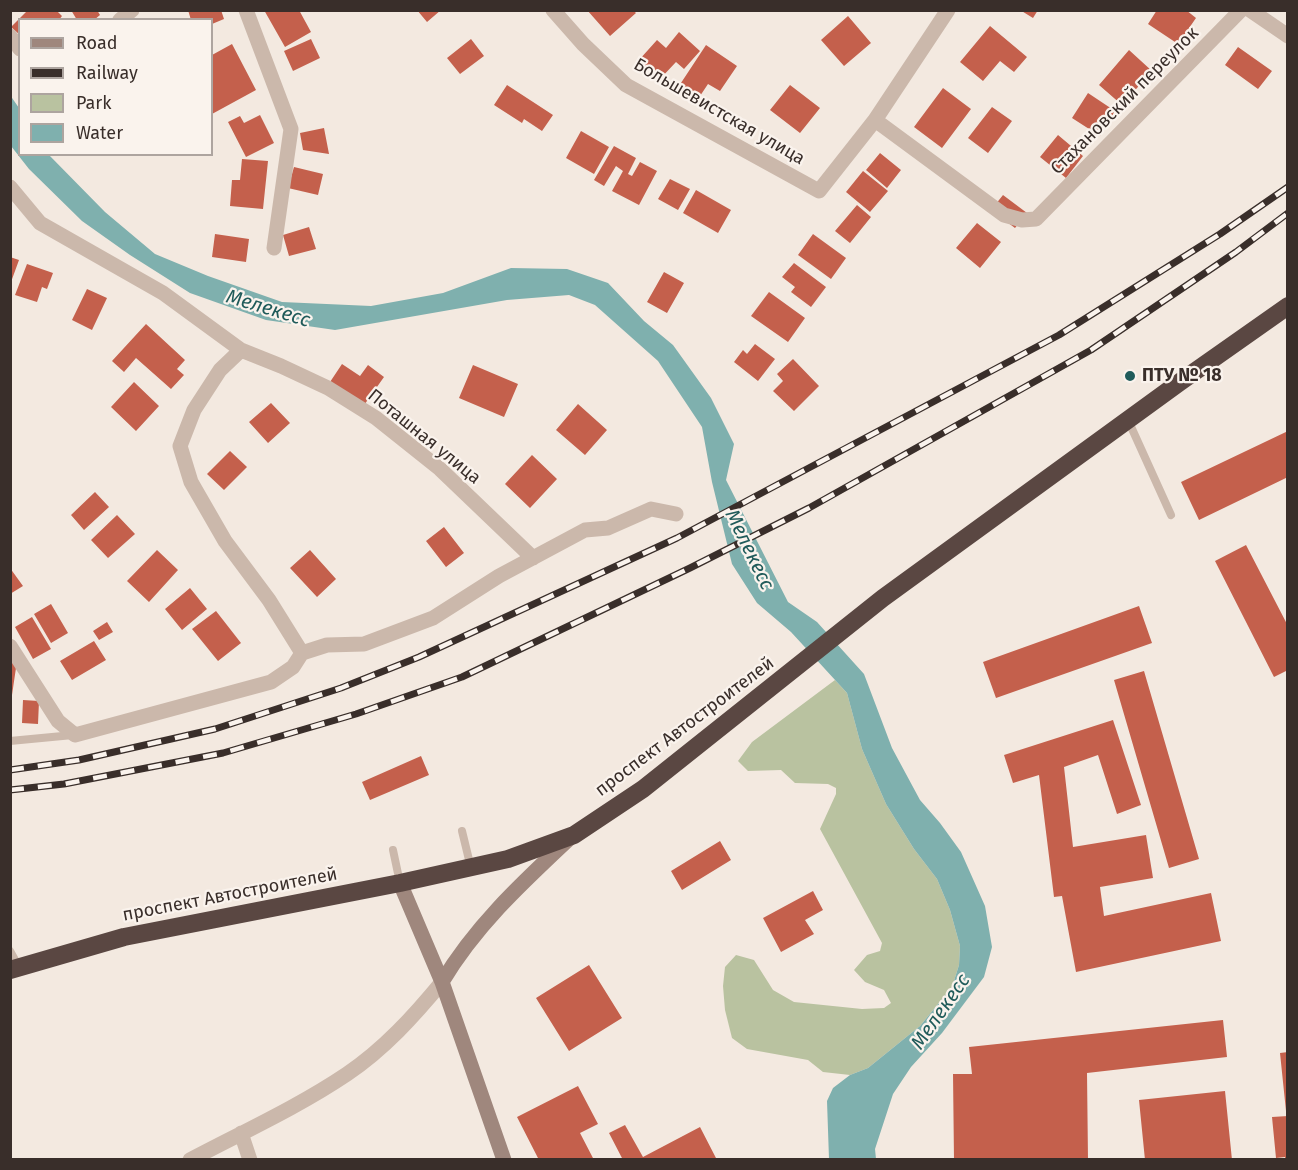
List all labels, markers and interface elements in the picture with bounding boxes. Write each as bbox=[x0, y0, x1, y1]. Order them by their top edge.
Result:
legend bbox=[18, 18, 213, 156]
street label: Стахановский переулок bbox=[1047, 23, 1203, 179]
text: Road bbox=[76, 32, 118, 54]
street label: Большевистская улица bbox=[630, 54, 808, 170]
text: Railway bbox=[76, 62, 138, 84]
text: Park bbox=[76, 92, 111, 114]
text: Water bbox=[76, 122, 123, 144]
water label: Мелекесс bbox=[223, 285, 313, 333]
place label: ПТУ № 18 bbox=[1142, 365, 1222, 387]
marker: ПТУ № 18 bbox=[1123, 369, 1137, 383]
street label: Поташная улица bbox=[363, 385, 485, 489]
water label: Мелекесс bbox=[719, 506, 779, 594]
street label: проспект Автостроителей bbox=[591, 653, 779, 801]
street label: проспект Автостроителей bbox=[121, 864, 339, 926]
water label: Мелекесс bbox=[906, 970, 976, 1054]

